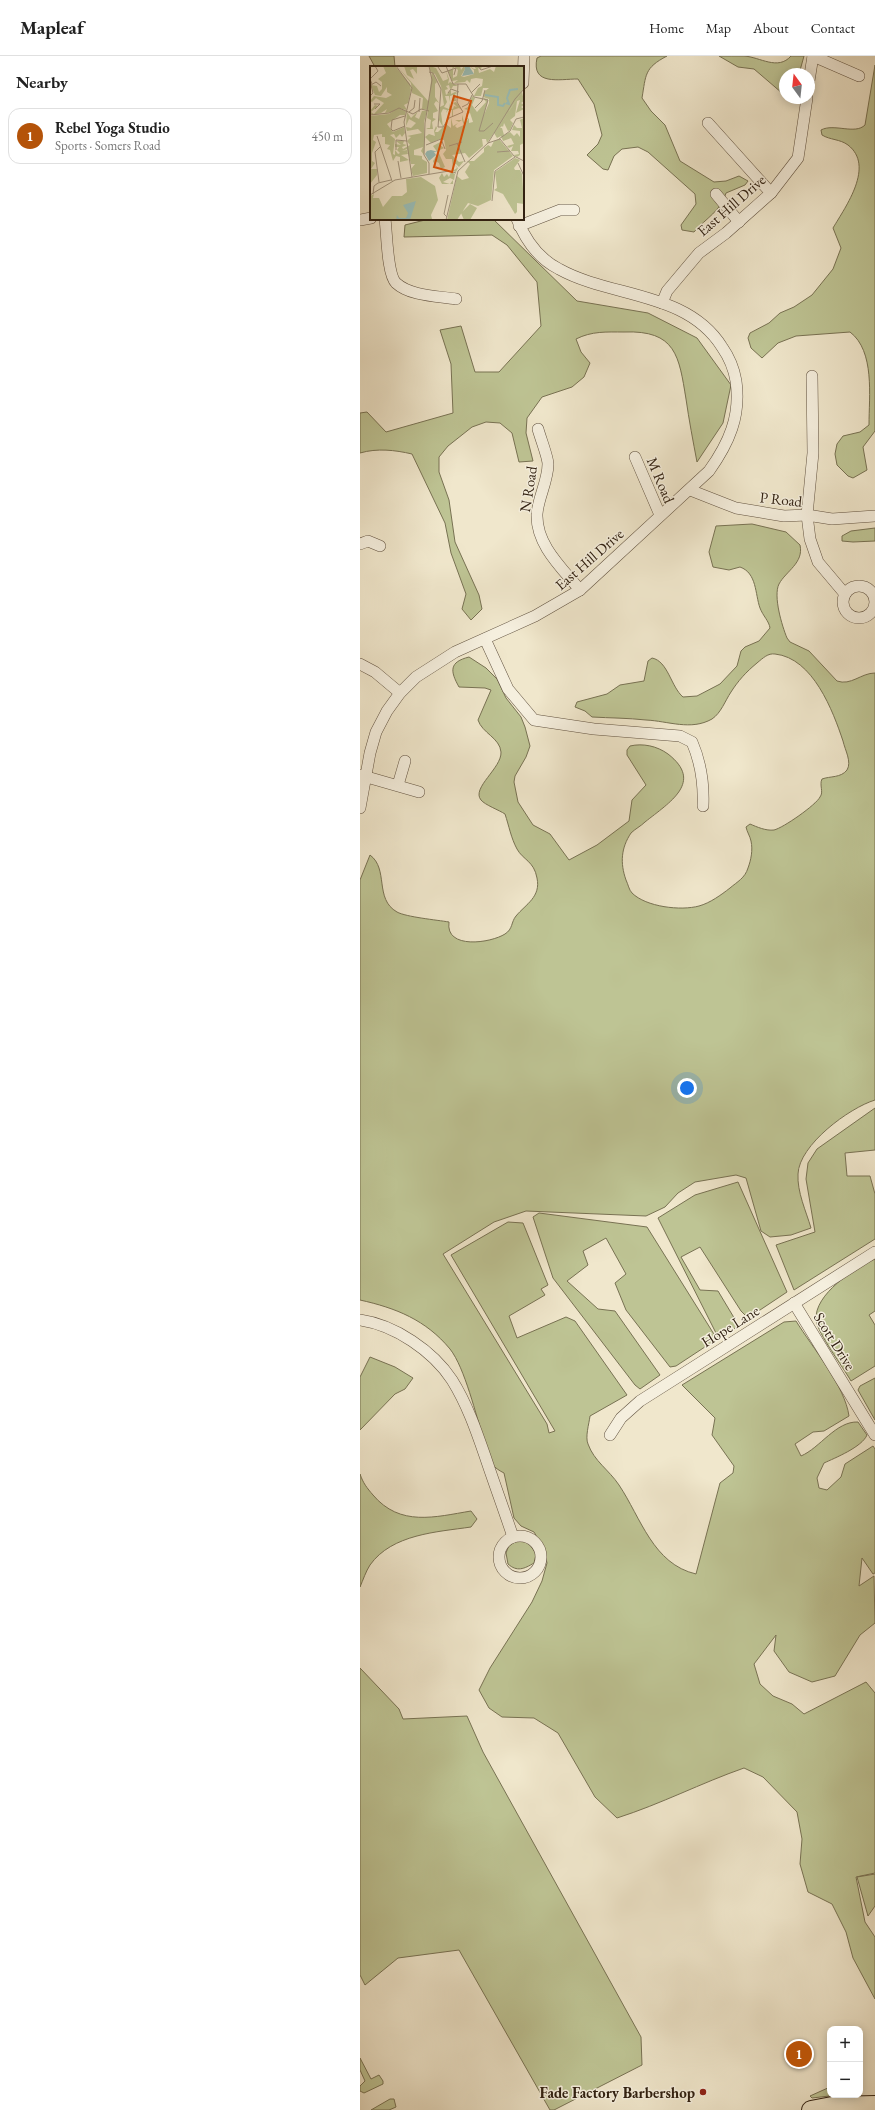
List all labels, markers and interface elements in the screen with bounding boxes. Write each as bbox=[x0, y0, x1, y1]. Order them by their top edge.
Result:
text: Mapleaf bbox=[20, 15, 84, 40]
text: Home bbox=[649, 19, 684, 37]
text: Map bbox=[706, 19, 731, 37]
text: About bbox=[753, 19, 789, 37]
text: Contact bbox=[811, 19, 855, 37]
inset map bbox=[370, 66, 524, 220]
north arrow bbox=[779, 68, 815, 104]
text: Nearby bbox=[16, 71, 68, 93]
text: Rebel Yoga Studio bbox=[55, 118, 170, 137]
text: 1 bbox=[27, 128, 33, 145]
text: 450 m bbox=[312, 128, 343, 145]
text: Sports · Somers Road bbox=[55, 137, 161, 154]
street label: East Hill Drive bbox=[693, 170, 769, 240]
street label: M Road bbox=[643, 454, 679, 506]
street label: N Road bbox=[515, 464, 541, 513]
street label: P Road bbox=[759, 487, 804, 511]
street label: East Hill Drive bbox=[551, 524, 627, 594]
your location bbox=[677, 1078, 697, 1098]
street label: Hope Lane bbox=[698, 1301, 763, 1351]
street label: Scott Drive bbox=[810, 1309, 860, 1374]
map controls bbox=[827, 2026, 863, 2098]
button: + bbox=[827, 2026, 863, 2062]
pin: 1 bbox=[786, 2039, 812, 2069]
button: − bbox=[827, 2062, 863, 2098]
place label: Fade Factory Barbershop bbox=[540, 2083, 695, 2102]
marker: Fade Factory Barbershop bbox=[698, 2087, 708, 2097]

